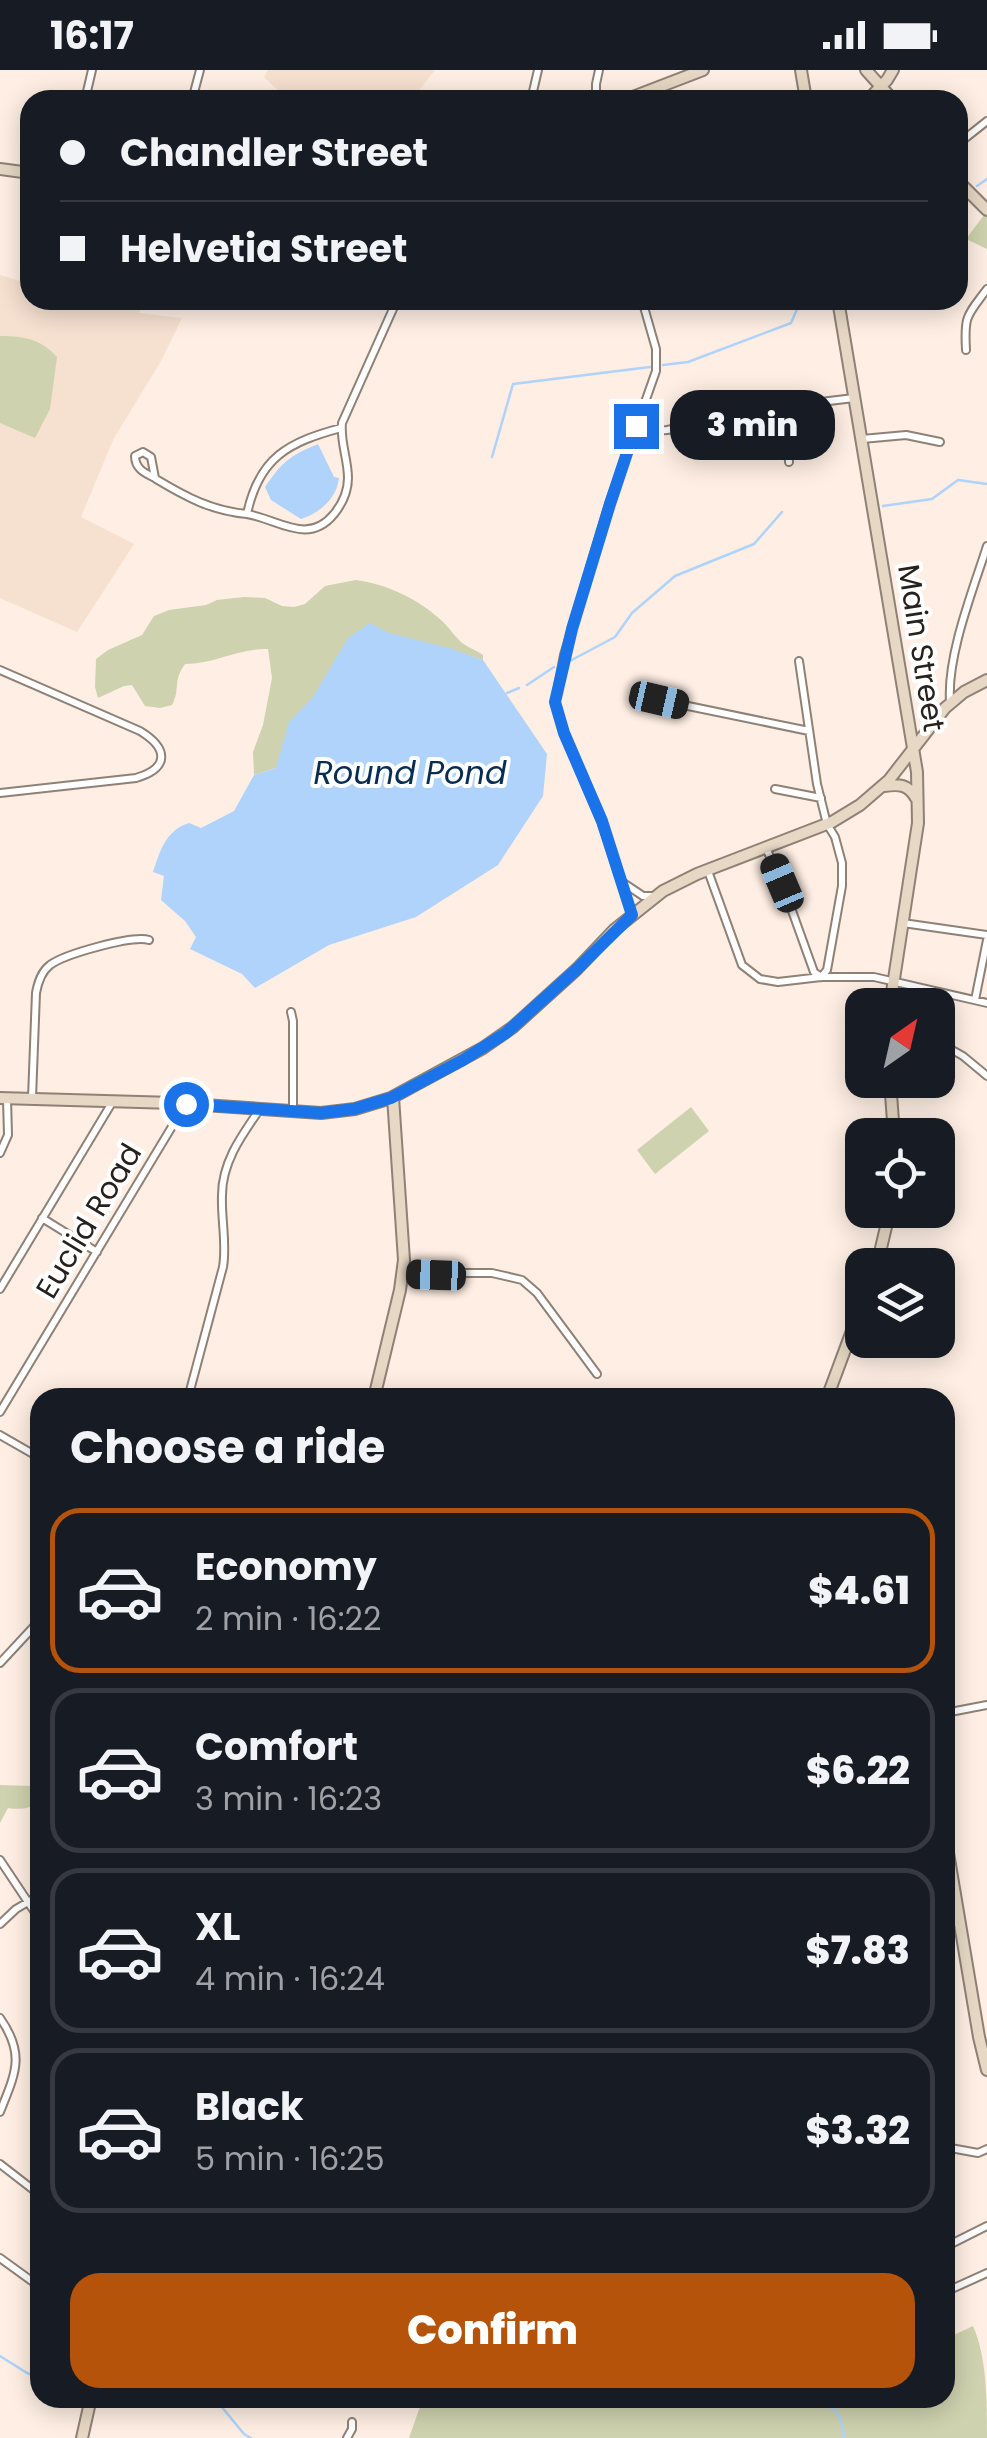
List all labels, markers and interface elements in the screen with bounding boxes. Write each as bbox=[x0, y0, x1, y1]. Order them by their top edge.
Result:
text: 16:17 bbox=[50, 9, 134, 62]
text: Chandler Street bbox=[120, 126, 428, 179]
text: Helvetia Street bbox=[120, 222, 407, 275]
callout: 3 min bbox=[671, 391, 836, 461]
text: 3 min bbox=[707, 402, 798, 447]
route end bbox=[614, 404, 659, 449]
street label: Main Street bbox=[887, 561, 956, 735]
car bbox=[626, 679, 692, 721]
water label: Round Pond bbox=[313, 750, 507, 795]
car bbox=[756, 850, 808, 916]
north arrow bbox=[845, 988, 955, 1098]
map controls bbox=[845, 988, 955, 1358]
route start bbox=[164, 1082, 209, 1127]
button: locate bbox=[845, 1118, 955, 1228]
street label: Euclid Road bbox=[25, 1135, 152, 1306]
button: layers bbox=[845, 1248, 955, 1358]
car bbox=[405, 1259, 467, 1291]
text: Choose a ride bbox=[70, 1416, 385, 1479]
text: Economy bbox=[195, 1540, 377, 1593]
icon: car bbox=[75, 1546, 165, 1636]
text: $4.61 bbox=[808, 1564, 910, 1617]
text: 2 min · 16:22 bbox=[195, 1596, 381, 1641]
text: Comfort bbox=[195, 1720, 358, 1773]
icon: car bbox=[75, 1726, 165, 1816]
text: $6.22 bbox=[806, 1744, 910, 1797]
text: 3 min · 16:23 bbox=[195, 1776, 382, 1821]
text: XL bbox=[195, 1900, 240, 1953]
icon: car bbox=[75, 1906, 165, 1996]
text: $7.83 bbox=[806, 1924, 910, 1977]
text: 4 min · 16:24 bbox=[195, 1956, 385, 2001]
text: Black bbox=[195, 2080, 304, 2133]
icon: car bbox=[75, 2086, 165, 2176]
text: $3.32 bbox=[805, 2104, 910, 2157]
text: 5 min · 16:25 bbox=[195, 2136, 385, 2181]
button: Confirm bbox=[70, 2273, 915, 2388]

